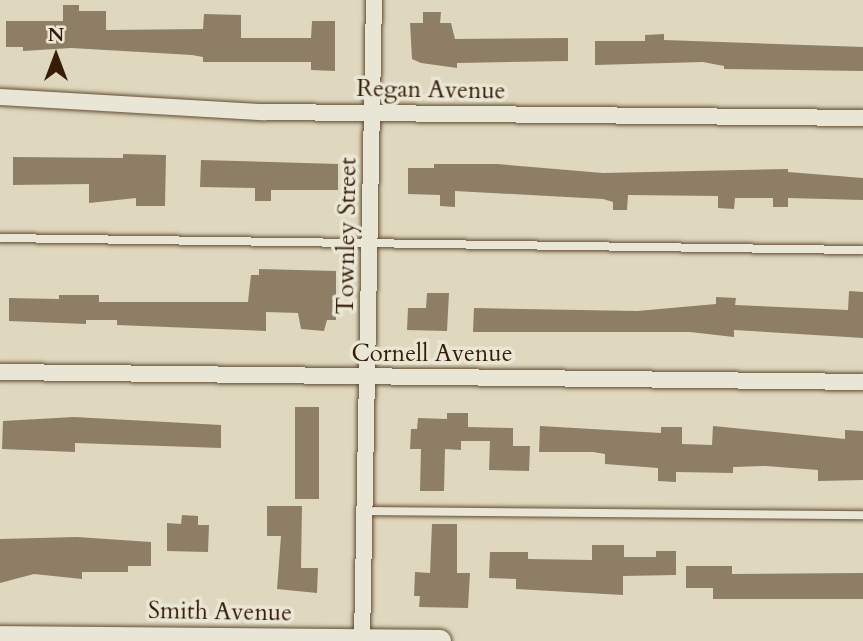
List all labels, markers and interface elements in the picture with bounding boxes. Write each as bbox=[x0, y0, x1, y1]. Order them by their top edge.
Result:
north arrow bbox=[21, 21, 91, 91]
text: N bbox=[48, 22, 64, 48]
street label: Regan Avenue bbox=[356, 74, 506, 106]
street label: Townley Street bbox=[331, 157, 363, 315]
street label: Cornell Avenue bbox=[351, 340, 513, 368]
street label: Smith Avenue bbox=[148, 596, 292, 628]

